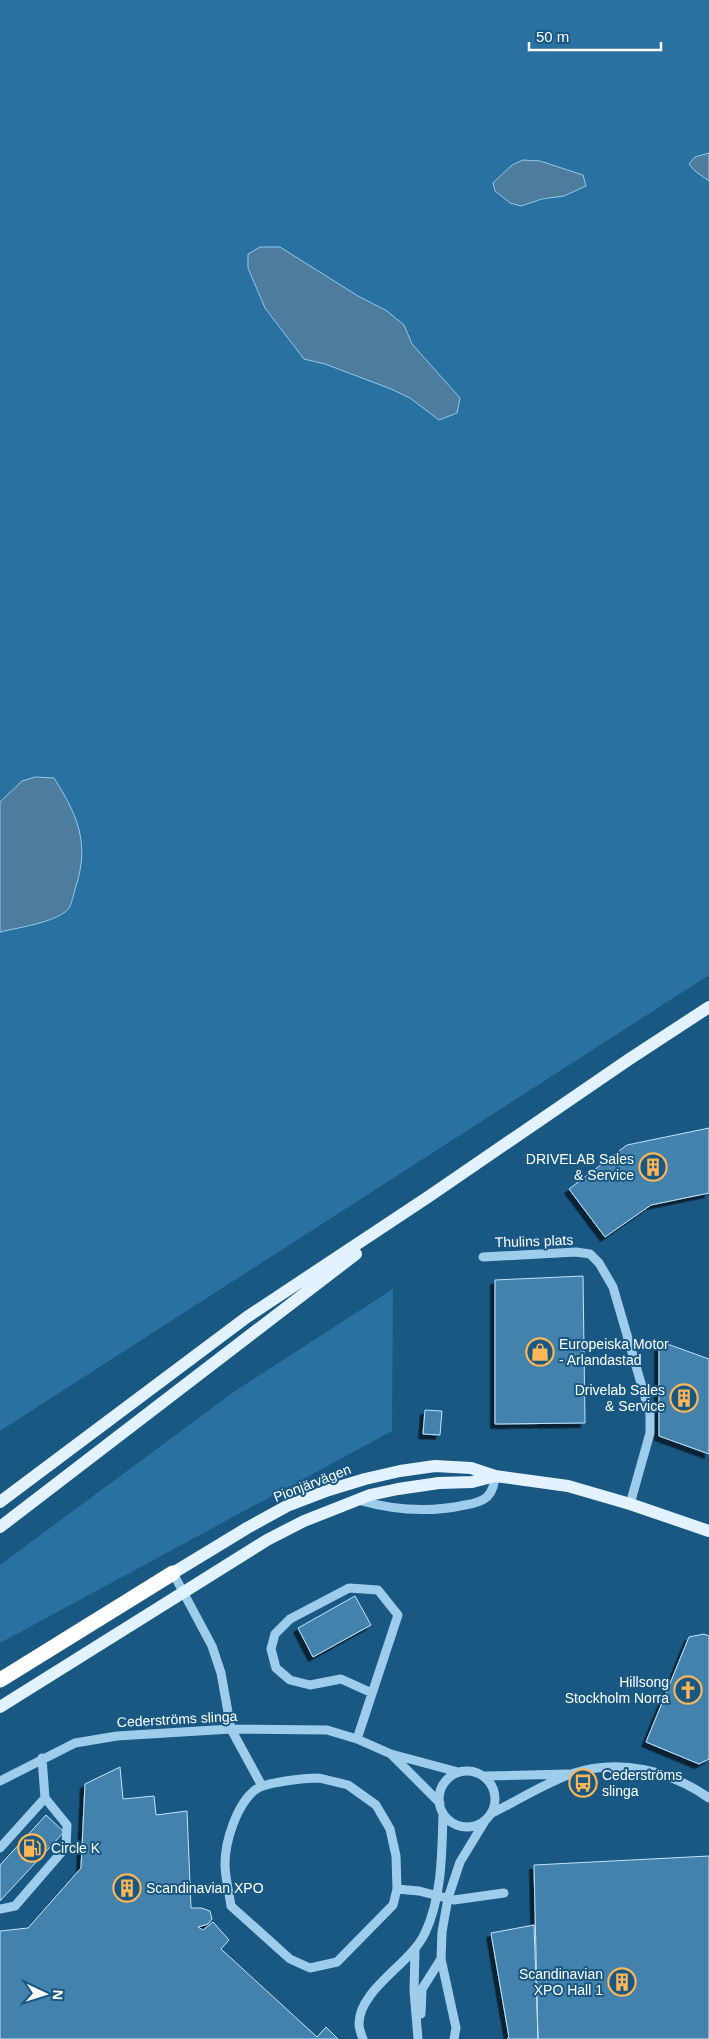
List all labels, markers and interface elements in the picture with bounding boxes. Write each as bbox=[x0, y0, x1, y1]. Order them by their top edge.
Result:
scale bar bbox=[529, 20, 662, 52]
text: 50 m bbox=[536, 28, 569, 45]
place label: DRIVELAB Sales & Service bbox=[526, 1151, 634, 1183]
building icon: DRIVELAB Sales & Service bbox=[638, 1152, 668, 1182]
street label: Thulins plats bbox=[494, 1232, 574, 1250]
place label: Europeiska Motor - Arlandastad bbox=[559, 1336, 669, 1368]
shop icon: Europeiska Motor - Arlandastad bbox=[525, 1337, 555, 1367]
place label: Drivelab Sales & Service bbox=[575, 1382, 665, 1414]
building icon: Drivelab Sales & Service bbox=[669, 1383, 699, 1413]
street label: Pionjärvägen bbox=[271, 1461, 353, 1505]
place label: Hillsong Stockholm Norra bbox=[565, 1674, 669, 1706]
church icon: Hillsong Stockholm Norra bbox=[673, 1675, 703, 1705]
street label: Cederströms slinga bbox=[116, 1708, 238, 1730]
place label: Cederströms slinga bbox=[602, 1767, 682, 1799]
bus stop icon: Cederströms slinga bbox=[568, 1768, 598, 1798]
fuel station icon: Circle K bbox=[17, 1833, 47, 1863]
place label: Circle K bbox=[51, 1840, 101, 1856]
building icon: Scandinavian XPO bbox=[112, 1873, 142, 1903]
place label: Scandinavian XPO bbox=[146, 1880, 264, 1896]
place label: Scandinavian XPO Hall 1 bbox=[519, 1966, 603, 1998]
building icon: Scandinavian XPO Hall 1 bbox=[607, 1967, 637, 1997]
north arrow bbox=[20, 1969, 70, 2019]
text: N bbox=[50, 1989, 66, 2001]

